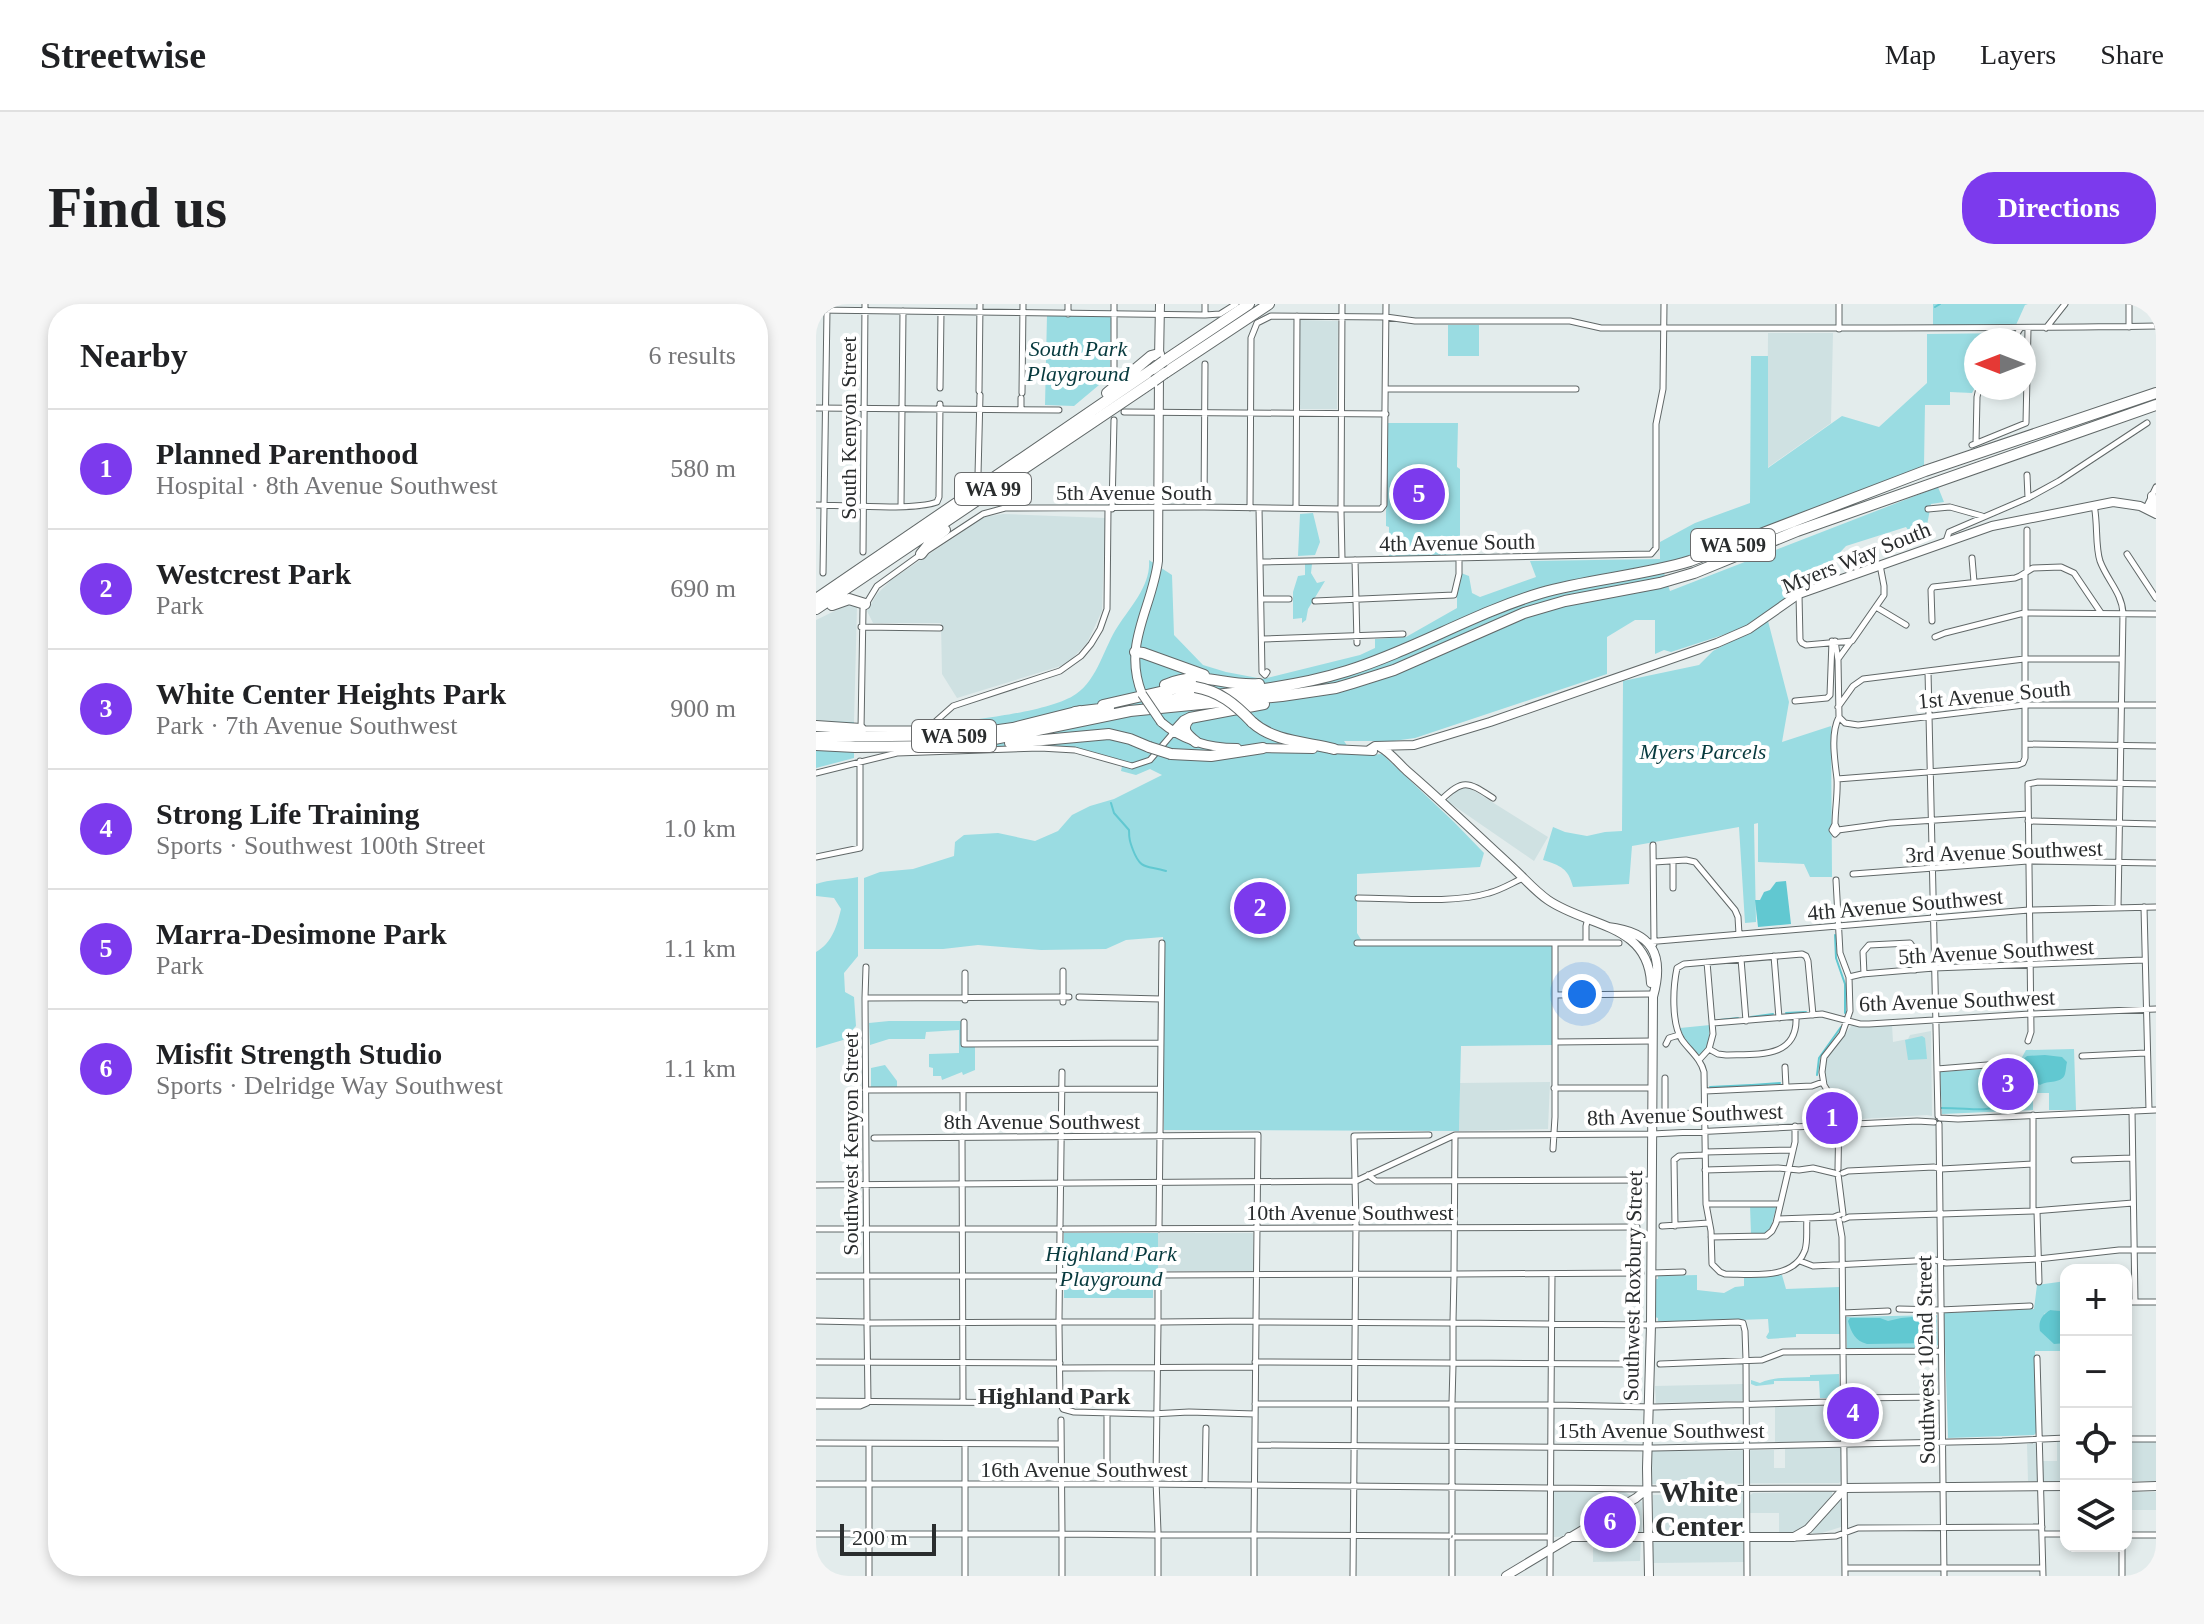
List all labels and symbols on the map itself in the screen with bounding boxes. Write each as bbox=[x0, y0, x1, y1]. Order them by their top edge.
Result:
north arrow bbox=[1964, 328, 2036, 400]
street label: South Kenyon Street bbox=[836, 336, 861, 520]
park label: South Park Playground bbox=[1025, 336, 1131, 386]
pin: 5 bbox=[1393, 464, 1445, 524]
road number: WA 99 bbox=[955, 473, 1031, 505]
street label: 5th Avenue South bbox=[1056, 480, 1212, 505]
street label: Myers Way South bbox=[1778, 516, 1934, 599]
street label: 4th Avenue South bbox=[1379, 529, 1535, 556]
road number: WA 509 bbox=[1691, 529, 1775, 561]
street label: 1st Avenue South bbox=[1916, 675, 2072, 714]
road number: WA 509 bbox=[912, 720, 996, 752]
park label: Myers Parcels bbox=[1639, 739, 1766, 764]
street label: 3rd Avenue Southwest bbox=[1905, 836, 2103, 867]
pin: 2 bbox=[1234, 878, 1286, 938]
street label: 4th Avenue Southwest bbox=[1806, 883, 2004, 926]
street label: 5th Avenue Southwest bbox=[1897, 934, 2095, 969]
your location bbox=[1562, 974, 1602, 1014]
street label: 6th Avenue Southwest bbox=[1858, 985, 2056, 1016]
street label: Southwest Kenyon Street bbox=[838, 1032, 863, 1256]
pin: 3 bbox=[1982, 1054, 2034, 1114]
pin: 1 bbox=[1806, 1088, 1858, 1148]
street label: 8th Avenue Southwest bbox=[1586, 1099, 1784, 1130]
street label: 8th Avenue Southwest bbox=[944, 1109, 1140, 1134]
street label: Southwest Roxbury Street bbox=[1618, 1170, 1647, 1402]
street label: 10th Avenue Southwest bbox=[1246, 1200, 1454, 1225]
park label: Highland Park Playground bbox=[1044, 1241, 1178, 1291]
street label: Southwest 102nd Street bbox=[1911, 1255, 1940, 1465]
district label: Highland Park bbox=[978, 1383, 1131, 1409]
pin: 4 bbox=[1827, 1383, 1879, 1443]
street label: 15th Avenue Southwest bbox=[1557, 1418, 1765, 1443]
street label: 16th Avenue Southwest bbox=[980, 1457, 1188, 1482]
district label: White Center bbox=[1655, 1475, 1743, 1542]
pin: 6 bbox=[1584, 1492, 1636, 1552]
scale bar bbox=[840, 1520, 936, 1556]

